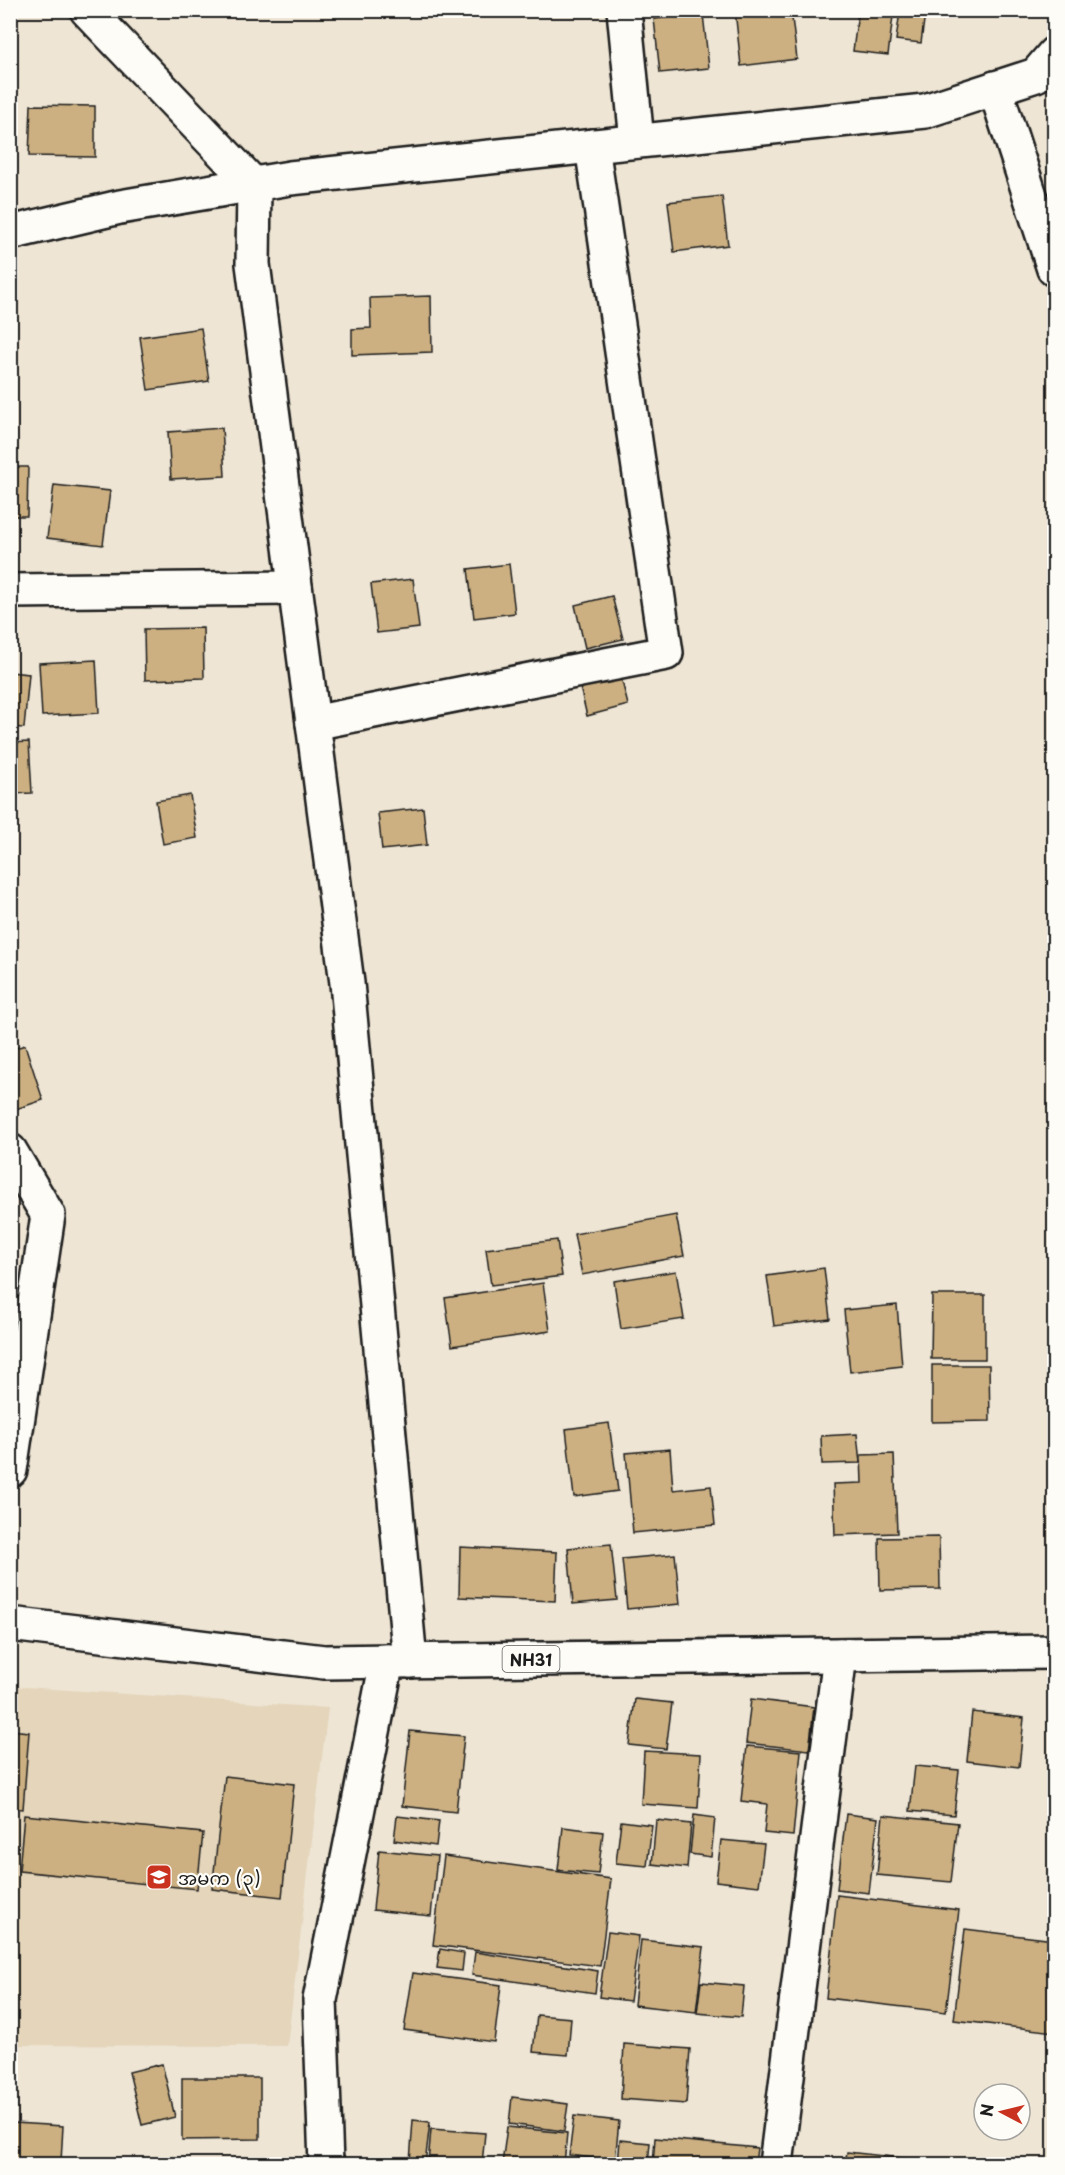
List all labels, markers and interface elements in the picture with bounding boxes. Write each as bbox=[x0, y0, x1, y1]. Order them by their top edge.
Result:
road number: NH31 bbox=[502, 1646, 560, 1672]
school or university icon: အမက (၃) bbox=[144, 1862, 174, 1892]
place label: အမက (၃) bbox=[178, 1864, 261, 1894]
north arrow bbox=[972, 2082, 1032, 2142]
text: N bbox=[973, 2102, 999, 2118]

